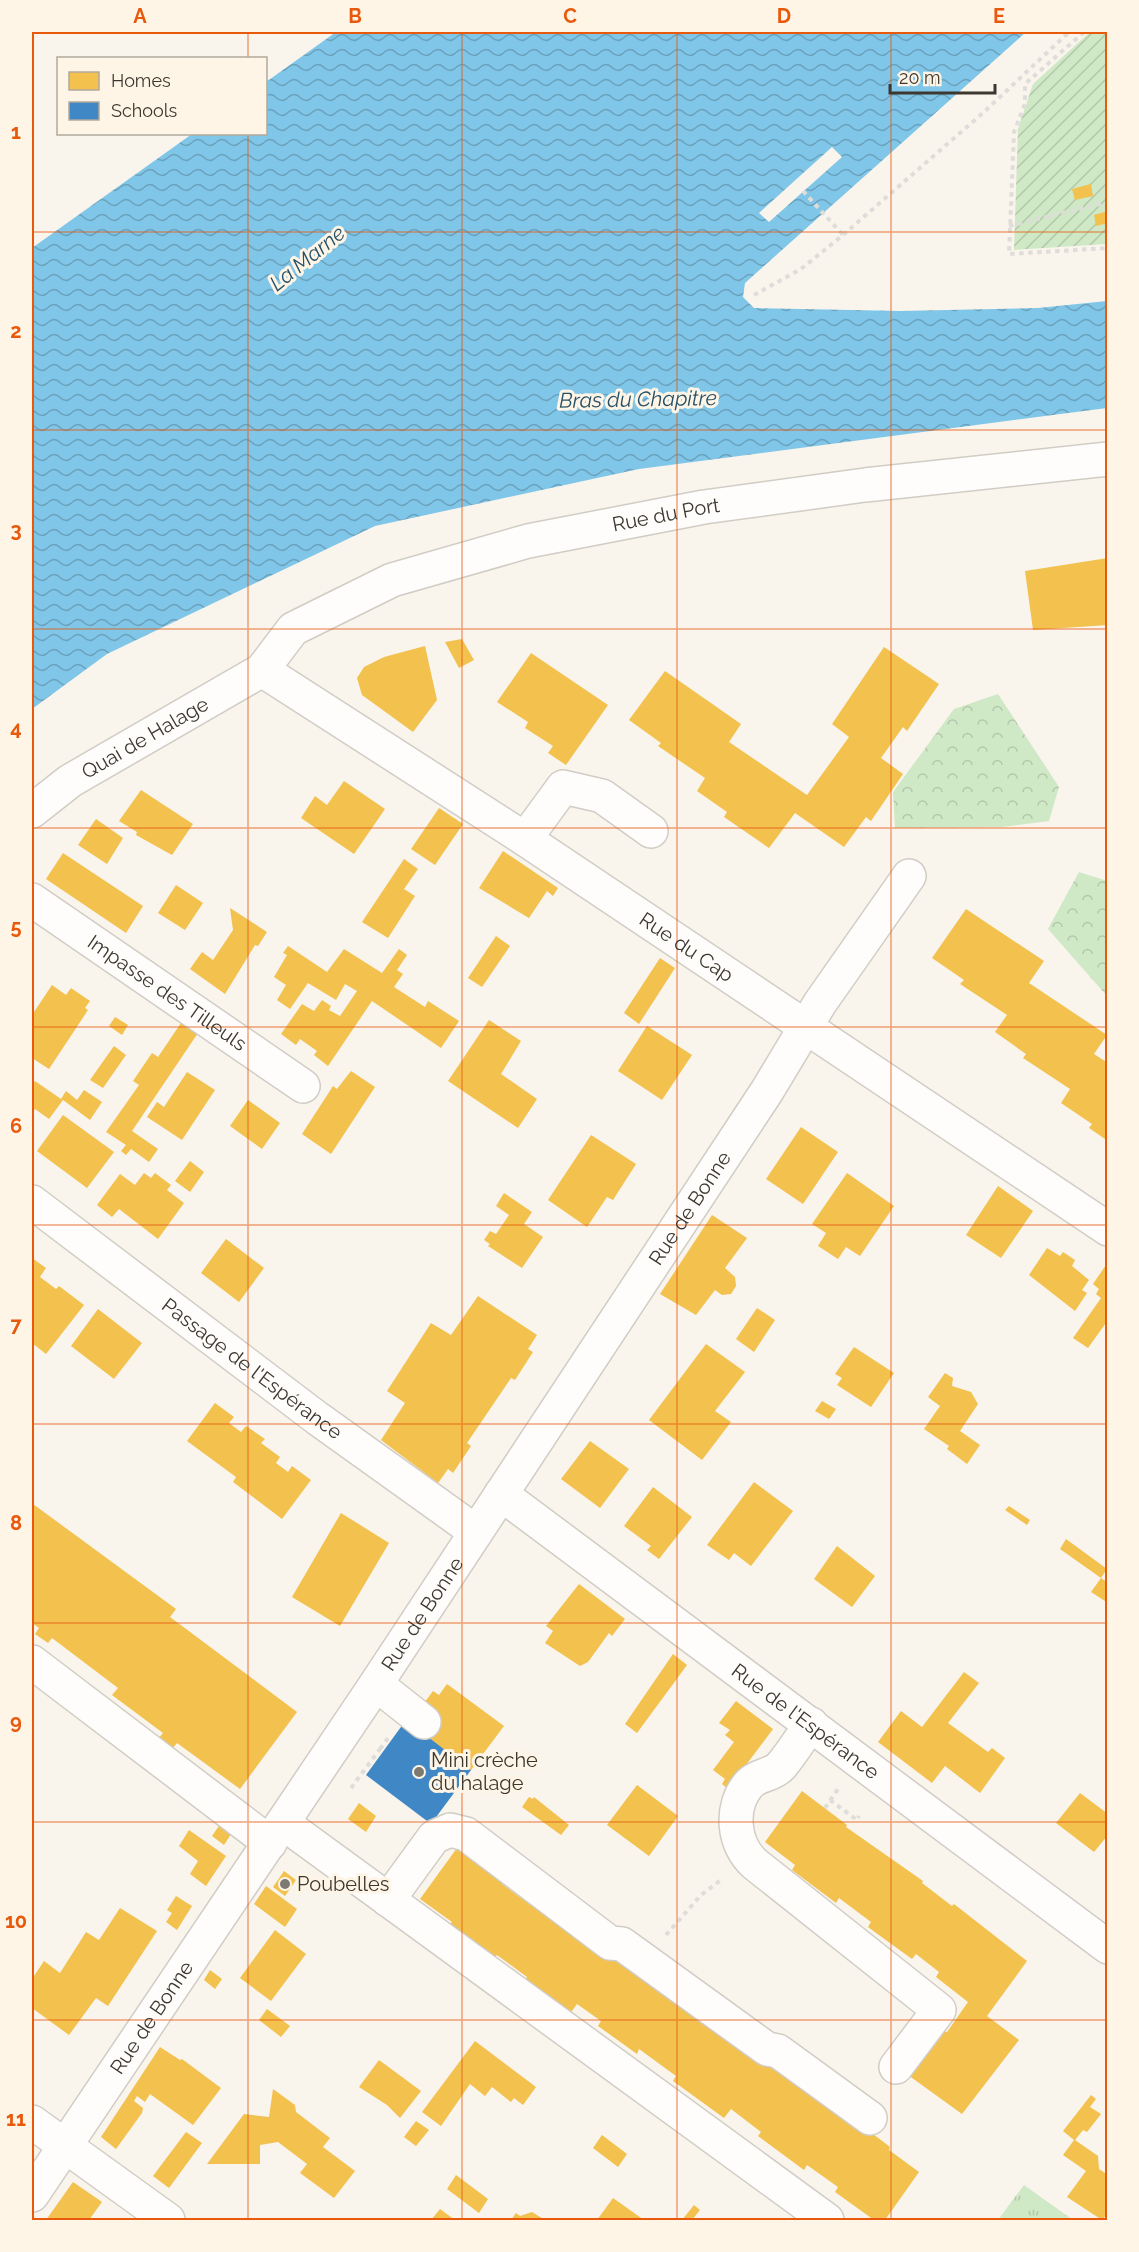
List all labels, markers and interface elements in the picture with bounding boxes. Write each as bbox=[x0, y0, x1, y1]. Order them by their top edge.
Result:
text: A bbox=[133, 4, 147, 28]
text: B bbox=[348, 4, 362, 28]
text: C bbox=[563, 4, 577, 28]
text: D bbox=[777, 4, 791, 28]
text: E bbox=[993, 4, 1005, 28]
legend bbox=[57, 57, 267, 135]
scale bar bbox=[890, 57, 995, 95]
text: 20 m bbox=[899, 67, 941, 88]
text: Homes bbox=[111, 70, 171, 91]
text: Schools bbox=[111, 100, 178, 121]
text: 1 bbox=[11, 120, 21, 144]
water label: La Marne bbox=[264, 220, 350, 296]
text: 2 bbox=[10, 319, 22, 343]
water label: Bras du Chapitre bbox=[559, 385, 717, 413]
street label: Rue du Port bbox=[610, 493, 721, 536]
text: 3 bbox=[10, 518, 22, 542]
street label: Quai de Halage bbox=[77, 691, 213, 784]
text: 4 bbox=[10, 716, 22, 740]
street label: Rue du Cap bbox=[635, 907, 738, 987]
text: 5 bbox=[10, 915, 22, 939]
street label: Impasse des Tilleuls bbox=[83, 930, 251, 1056]
text: 6 bbox=[10, 1114, 22, 1138]
street label: Rue de Bonne bbox=[644, 1147, 736, 1270]
street label: Passage de l'Espérance bbox=[157, 1293, 347, 1444]
text: 7 bbox=[10, 1313, 22, 1337]
text: 8 bbox=[10, 1511, 22, 1535]
street label: Rue de Bonne bbox=[376, 1552, 469, 1675]
street label: Rue de l'Espérance bbox=[727, 1658, 884, 1784]
text: 9 bbox=[10, 1710, 22, 1734]
place label: Mini crèche du halage bbox=[431, 1748, 538, 1795]
marker: Mini crèche du halage bbox=[412, 1765, 426, 1779]
place label: Poubelles bbox=[297, 1872, 389, 1896]
marker: Poubelles bbox=[278, 1877, 292, 1891]
text: 10 bbox=[5, 1909, 27, 1933]
street label: Rue de Bonne bbox=[105, 1956, 198, 2079]
text: 11 bbox=[6, 2107, 26, 2131]

